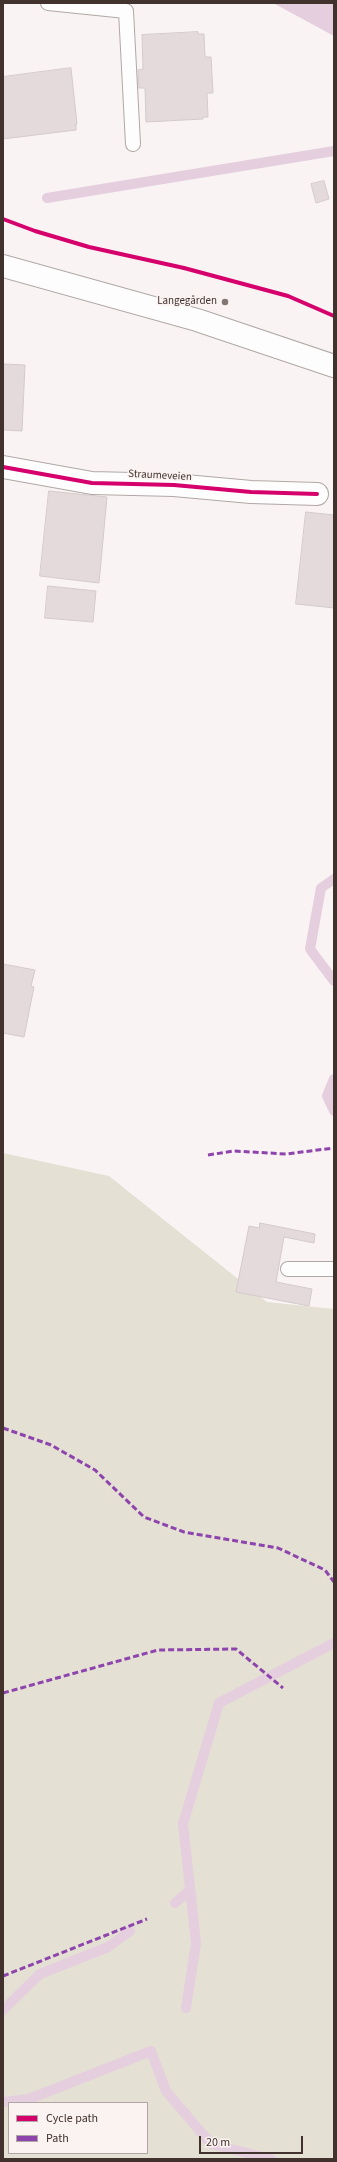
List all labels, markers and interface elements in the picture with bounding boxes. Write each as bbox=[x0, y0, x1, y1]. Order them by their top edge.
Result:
place label: Langegården bbox=[157, 295, 217, 309]
marker: Langegården bbox=[220, 297, 230, 307]
street label: Straumeveien bbox=[128, 468, 192, 484]
legend bbox=[8, 2102, 148, 2154]
text: Cycle path bbox=[46, 2110, 98, 2127]
scale bar bbox=[201, 2128, 305, 2154]
text: Path bbox=[46, 2130, 69, 2147]
text: 20 m bbox=[206, 2134, 230, 2151]

